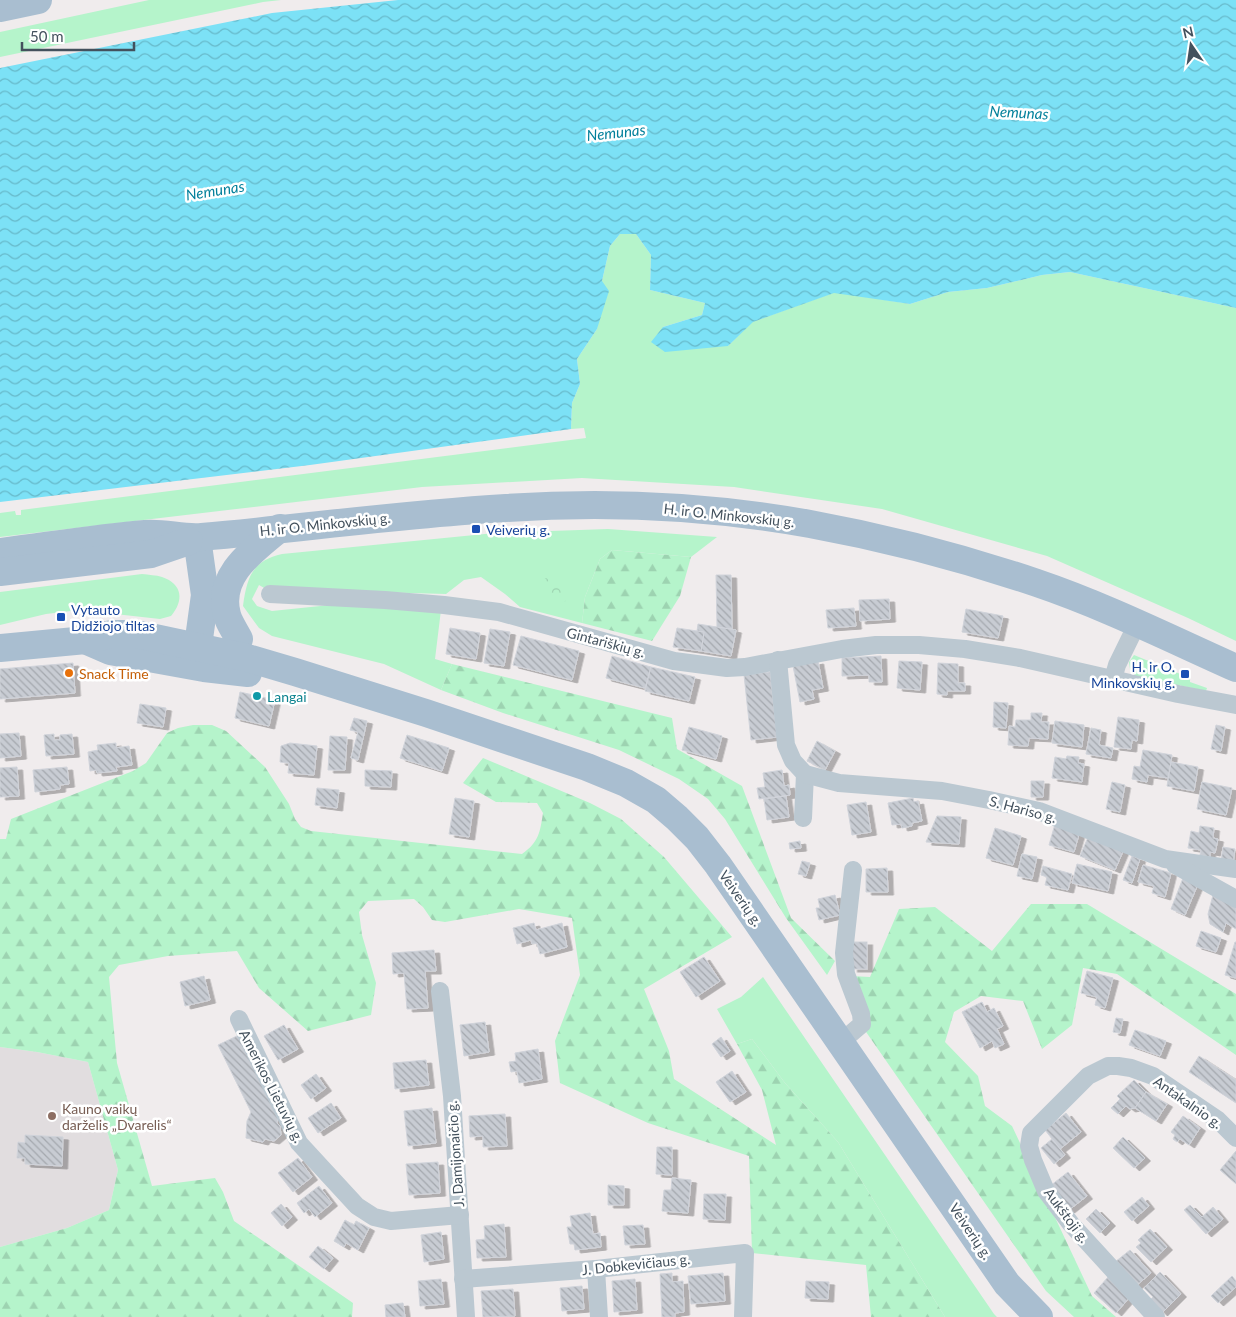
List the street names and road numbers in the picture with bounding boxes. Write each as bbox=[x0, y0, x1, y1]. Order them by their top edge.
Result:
street label: H. ir O. Minkovskių g. bbox=[663, 500, 795, 530]
street label: H. ir O. Minkovskių g. bbox=[259, 509, 391, 539]
street label: Gintariškių g. bbox=[565, 623, 647, 661]
street label: S. Hariso g. bbox=[988, 792, 1058, 826]
street label: Veiverių g. bbox=[716, 867, 766, 929]
street label: Amerikos Lietuvių g. bbox=[236, 1027, 308, 1145]
street label: Antakalnio g. bbox=[1150, 1072, 1226, 1132]
street label: J. Damijonaičio g. bbox=[443, 1100, 467, 1208]
street label: Aukštoji g. bbox=[1041, 1184, 1093, 1246]
street label: Veiverių g. bbox=[946, 1200, 996, 1262]
street label: J. Dobkevičiaus g. bbox=[581, 1250, 691, 1278]

